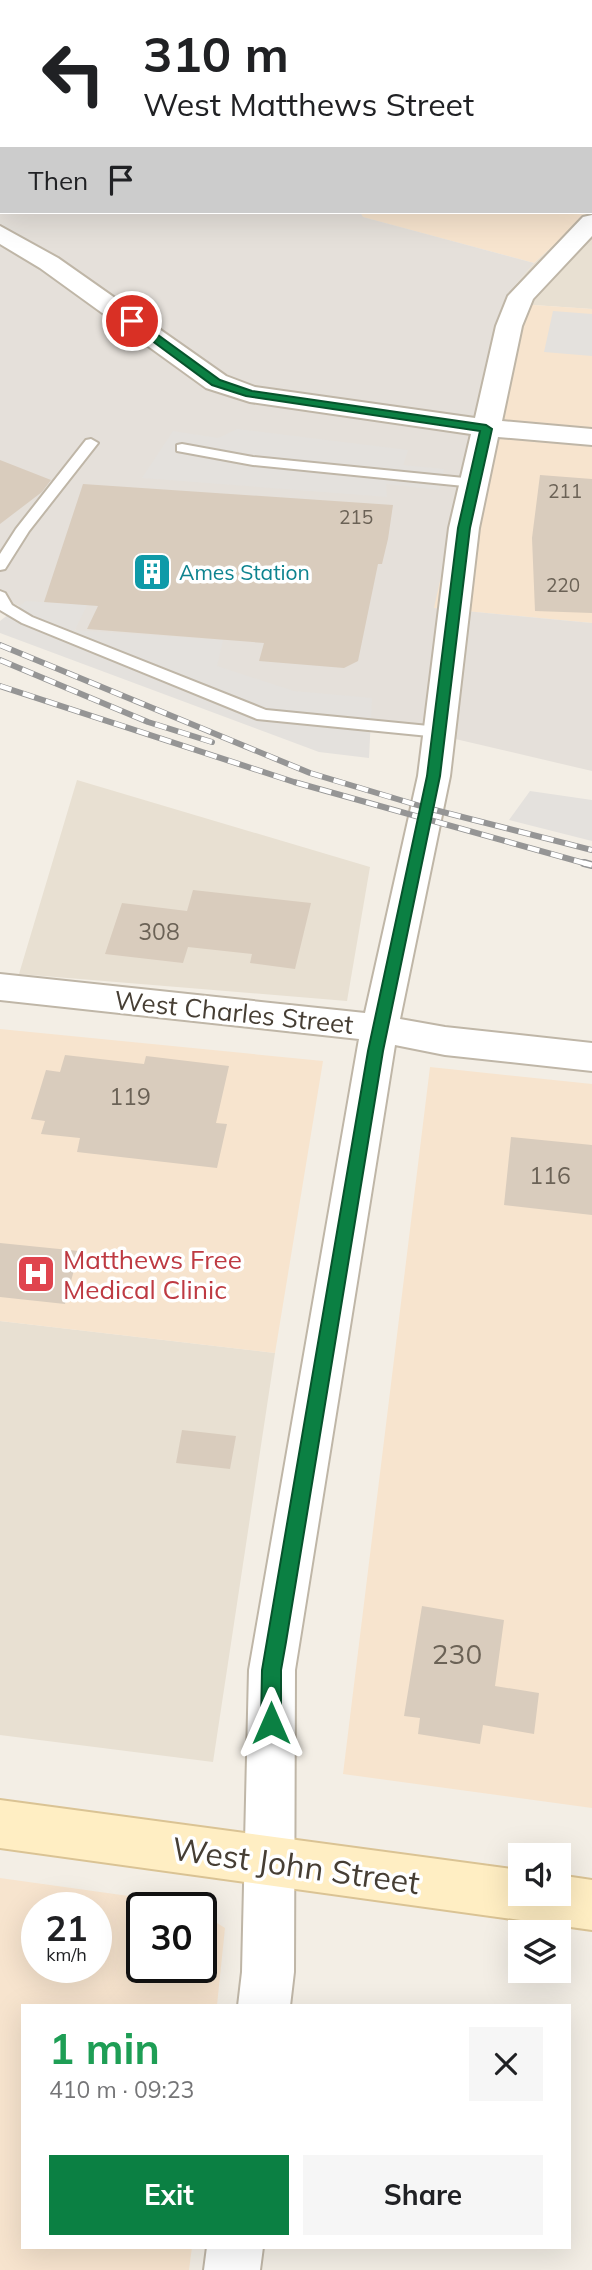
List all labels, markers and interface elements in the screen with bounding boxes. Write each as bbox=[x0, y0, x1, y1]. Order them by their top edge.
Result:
text: 310 m bbox=[143, 23, 289, 84]
icon: left bbox=[28, 28, 119, 119]
text: West Matthews Street bbox=[143, 84, 474, 124]
icon: arrive bbox=[102, 161, 140, 199]
text: Then bbox=[28, 164, 88, 197]
pin bbox=[102, 291, 162, 351]
icon: arrive bbox=[113, 302, 151, 340]
house number: 211 bbox=[548, 479, 582, 503]
house number: 215 bbox=[339, 505, 373, 529]
building icon: Ames Station bbox=[131, 551, 173, 593]
place label: Ames Station bbox=[179, 559, 310, 585]
house number: 220 bbox=[546, 573, 580, 597]
house number: 308 bbox=[138, 917, 180, 946]
street label: West Charles Street bbox=[113, 983, 355, 1041]
house number: 119 bbox=[109, 1082, 151, 1111]
house number: 116 bbox=[529, 1161, 571, 1190]
place label: Matthews Free Medical Clinic bbox=[63, 1243, 242, 1306]
hospital icon: Matthews Free Medical Clinic bbox=[15, 1253, 57, 1295]
house number: 230 bbox=[432, 1636, 482, 1671]
position arrow bbox=[234, 1686, 308, 1760]
street label: West John Street bbox=[170, 1828, 422, 1902]
map controls bbox=[508, 1843, 571, 1983]
button: sound bbox=[508, 1843, 571, 1906]
speed limit sign: 30 bbox=[126, 1892, 217, 1983]
text: 21 bbox=[45, 1906, 88, 1950]
button: layers bbox=[508, 1920, 571, 1983]
text: km/h bbox=[46, 1943, 87, 1966]
text: 1 min bbox=[49, 2022, 160, 2075]
button: close bbox=[469, 2027, 543, 2101]
text: 410 m · 09:23 bbox=[49, 2075, 194, 2104]
button: Exit bbox=[49, 2155, 289, 2235]
button: Share bbox=[303, 2155, 543, 2235]

